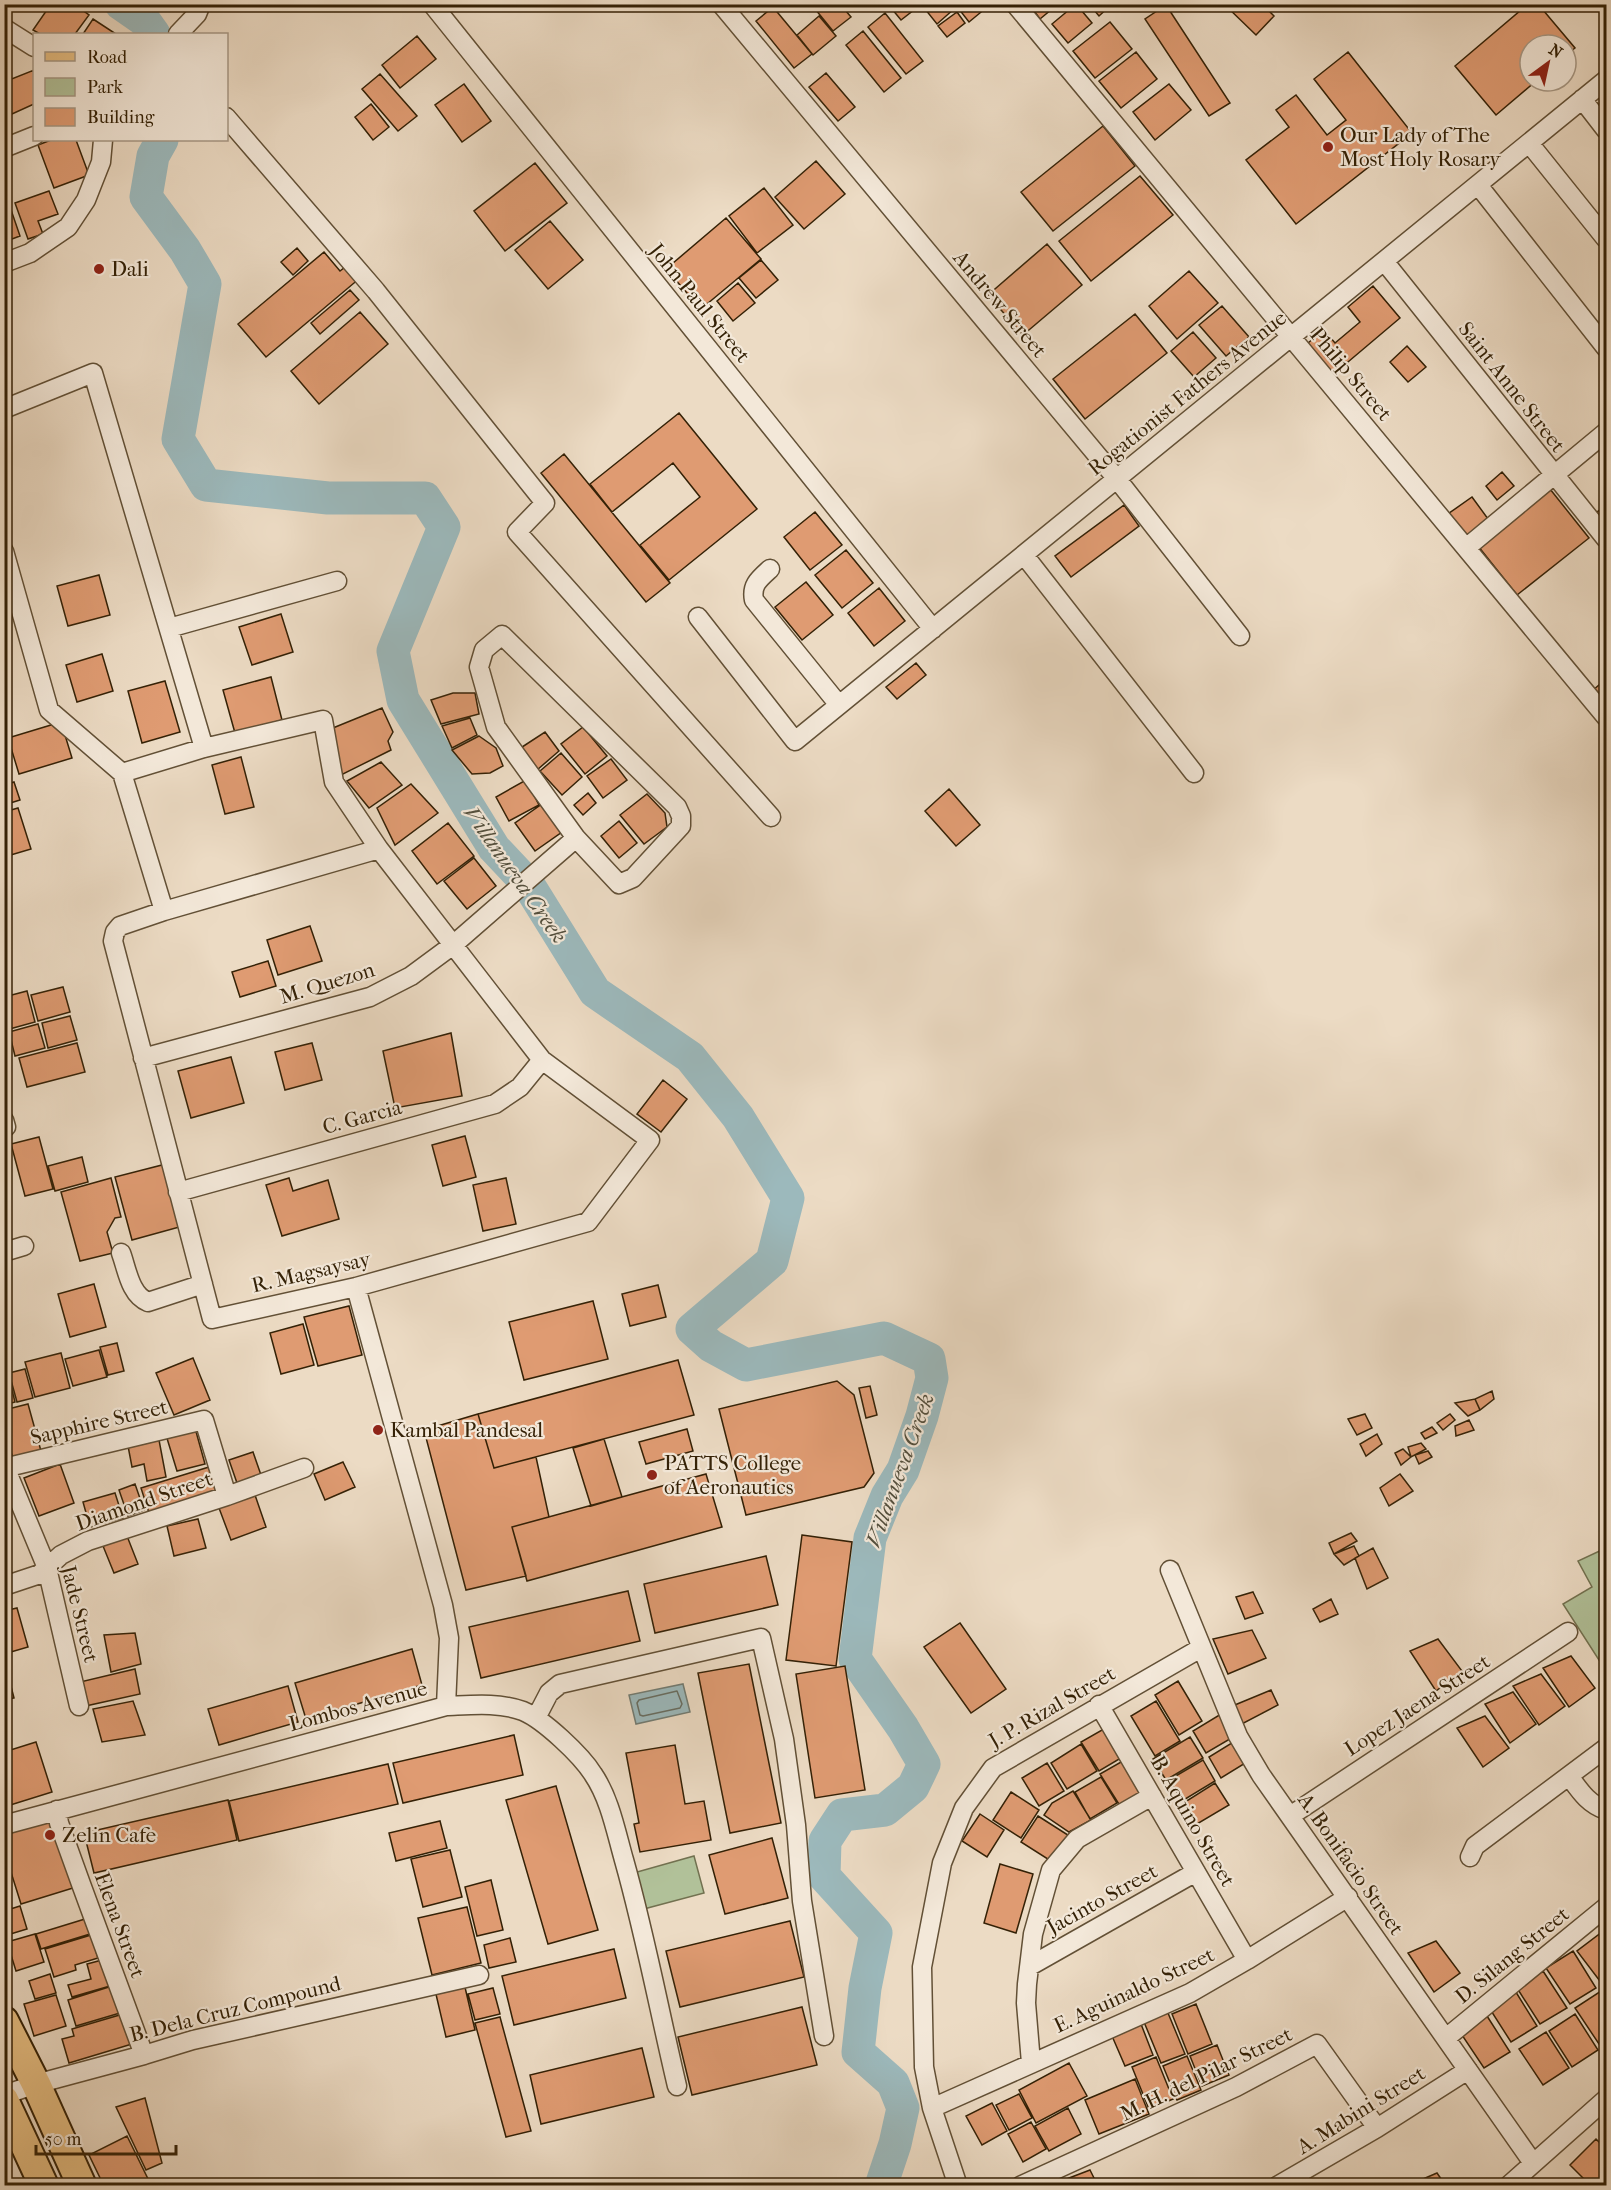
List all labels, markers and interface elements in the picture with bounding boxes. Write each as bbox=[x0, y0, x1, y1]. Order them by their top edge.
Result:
legend bbox=[33, 33, 228, 141]
north arrow bbox=[1518, 33, 1578, 93]
text: N bbox=[1546, 40, 1567, 63]
text: Road bbox=[87, 47, 127, 68]
text: Park bbox=[87, 77, 124, 98]
text: Building bbox=[87, 107, 155, 128]
place label: Our Lady of The Most Holy Rosary bbox=[1340, 123, 1501, 171]
marker: Our Lady of The Most Holy Rosary bbox=[1321, 140, 1335, 154]
street label: John Paul Street bbox=[643, 237, 756, 368]
street label: Andrew Street bbox=[948, 245, 1052, 363]
place label: Dali bbox=[111, 257, 149, 281]
marker: Dali bbox=[92, 262, 106, 276]
street label: Rogationist Fathers Avenue bbox=[1083, 306, 1291, 480]
street label: Saint Anne Street bbox=[1454, 317, 1571, 457]
street label: Philip Street bbox=[1305, 323, 1397, 426]
water label: Villanueva Creek bbox=[458, 801, 572, 948]
street label: M. Quezon bbox=[277, 957, 377, 1009]
street label: C. Garcia bbox=[320, 1095, 405, 1139]
street label: R. Magsaysay bbox=[249, 1247, 373, 1297]
water label: Villanueva Creek bbox=[860, 1390, 940, 1551]
street label: Sapphire Street bbox=[28, 1394, 171, 1449]
place label: Kambal Pandesal bbox=[390, 1418, 543, 1442]
marker: Kambal Pandesal bbox=[371, 1423, 385, 1437]
place label: PATTS College of Aeronautics bbox=[664, 1451, 801, 1499]
street label: Diamond Street bbox=[72, 1466, 216, 1536]
marker: PATTS College of Aeronautics bbox=[645, 1468, 659, 1482]
street label: Jade Street bbox=[56, 1561, 104, 1665]
street label: Lopez Jaena Street bbox=[1340, 1649, 1495, 1761]
street label: J. P. Rizal Street bbox=[983, 1661, 1120, 1754]
street label: Lombos Avenue bbox=[286, 1676, 430, 1736]
street label: B. Aquino Street bbox=[1146, 1751, 1240, 1891]
street label: A. Bonifacio Street bbox=[1293, 1788, 1409, 1940]
place label: Zelin Cafe bbox=[62, 1823, 156, 1847]
marker: Zelin Cafe bbox=[43, 1828, 57, 1842]
street label: Jacinto Street bbox=[1041, 1859, 1162, 1940]
street label: Elena Street bbox=[90, 1869, 150, 1982]
street label: D. Silang Street bbox=[1450, 1901, 1574, 2008]
street label: E. Aguinaldo Street bbox=[1050, 1942, 1218, 2038]
street label: B. Dela Cruz Compound bbox=[127, 1971, 344, 2047]
street label: M. H. del Pilar Street bbox=[1116, 2022, 1296, 2126]
street label: A. Mabini Street bbox=[1292, 2061, 1430, 2160]
scale bar bbox=[36, 2118, 176, 2156]
text: 50 m bbox=[45, 2129, 82, 2150]

